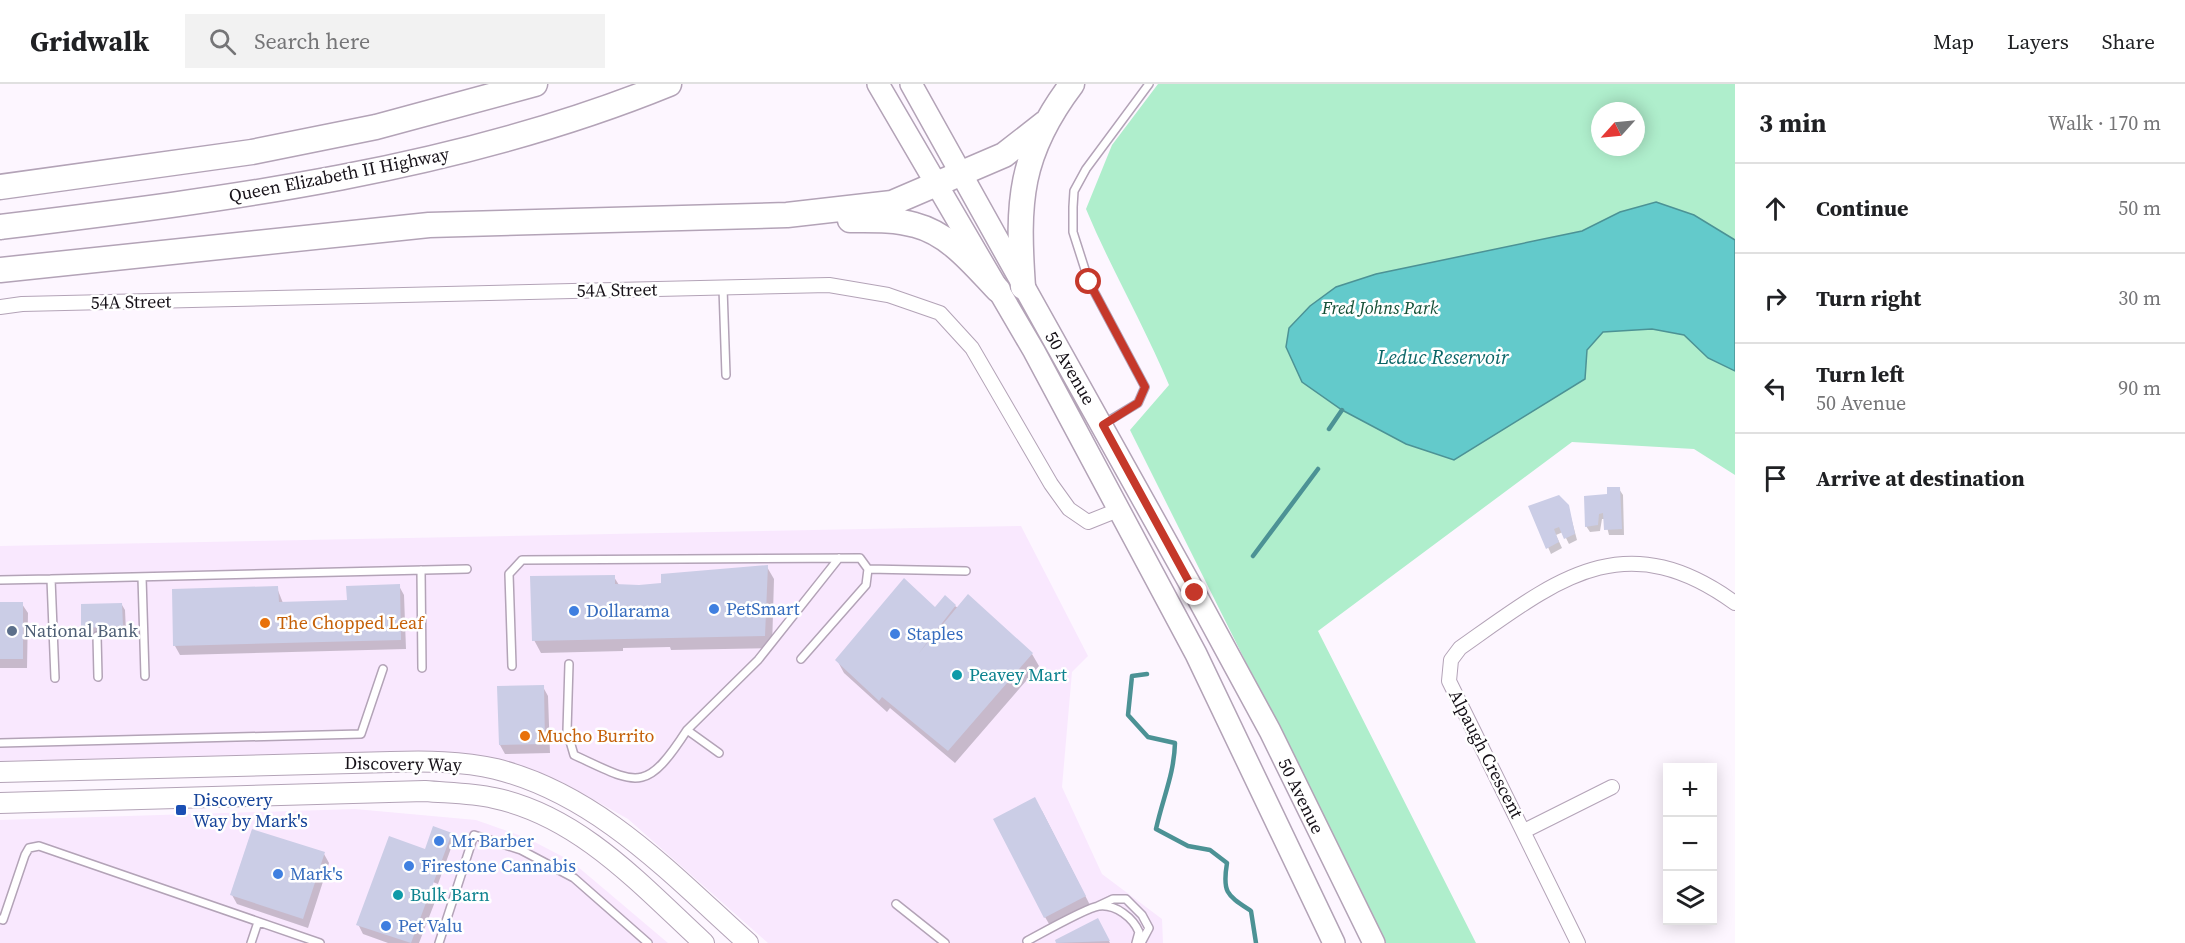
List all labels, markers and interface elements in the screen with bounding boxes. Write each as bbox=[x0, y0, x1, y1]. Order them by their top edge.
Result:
search box bbox=[185, 14, 605, 68]
text: Gridwalk bbox=[30, 22, 149, 60]
icon: search bbox=[206, 25, 239, 58]
text: Search here bbox=[254, 26, 370, 56]
text: Map bbox=[1933, 27, 1974, 56]
text: Layers bbox=[2007, 27, 2069, 56]
text: Share bbox=[2102, 27, 2155, 56]
north arrow bbox=[1591, 102, 1645, 156]
text: 3 min bbox=[1759, 105, 1826, 141]
text: Walk · 170 m bbox=[2048, 109, 2161, 137]
street label: Queen Elizabeth II Highway bbox=[227, 141, 452, 208]
icon: ahead bbox=[1759, 192, 1792, 225]
text: Continue bbox=[1816, 193, 1909, 223]
text: 50 m bbox=[2118, 194, 2161, 222]
route start bbox=[1075, 268, 1101, 294]
street label: 54A Street bbox=[576, 276, 658, 303]
icon: right bbox=[1759, 282, 1792, 315]
text: Turn right bbox=[1816, 283, 1921, 313]
text: 30 m bbox=[2118, 284, 2161, 312]
street label: 54A Street bbox=[90, 288, 172, 315]
park label: Fred Johns Park bbox=[1321, 295, 1439, 320]
street label: 50 Avenue bbox=[1039, 326, 1102, 409]
water label: Leduc Reservoir bbox=[1376, 343, 1510, 371]
text: Turn left bbox=[1816, 359, 1904, 389]
icon: left bbox=[1759, 372, 1792, 405]
text: 90 m bbox=[2118, 374, 2161, 402]
text: 50 Avenue bbox=[1816, 389, 1906, 417]
icon: arrive bbox=[1759, 462, 1792, 495]
text: Arrive at destination bbox=[1816, 463, 2025, 493]
route end bbox=[1181, 579, 1207, 605]
place label: PetSmart bbox=[726, 596, 800, 621]
place label: Dollarama bbox=[586, 598, 671, 623]
marker: PetSmart bbox=[707, 602, 721, 616]
marker: Dollarama bbox=[567, 604, 581, 618]
place label: The Chopped Leaf bbox=[277, 610, 425, 635]
marker: The Chopped Leaf bbox=[258, 616, 272, 630]
place label: National Bank bbox=[24, 618, 138, 643]
place label: Staples bbox=[907, 621, 964, 646]
marker: National Bank bbox=[5, 624, 19, 638]
marker: Staples bbox=[888, 627, 902, 641]
place label: Peavey Mart bbox=[969, 662, 1067, 687]
marker: Peavey Mart bbox=[950, 668, 964, 682]
street label: Alpaugh Crescent bbox=[1443, 685, 1530, 823]
place label: Mucho Burrito bbox=[537, 723, 655, 748]
marker: Mucho Burrito bbox=[518, 729, 532, 743]
street label: Discovery Way bbox=[344, 750, 463, 777]
street label: 50 Avenue bbox=[1272, 754, 1331, 838]
map controls bbox=[1663, 763, 1717, 925]
button: + bbox=[1663, 763, 1717, 817]
place label: Discovery Way by Mark's bbox=[193, 787, 308, 833]
marker: Discovery Way by Mark's bbox=[174, 803, 188, 817]
button: − bbox=[1663, 817, 1717, 871]
place label: Mr Barber bbox=[451, 828, 534, 853]
marker: Mr Barber bbox=[432, 834, 446, 848]
place label: Firestone Cannabis bbox=[421, 853, 576, 878]
marker: Firestone Cannabis bbox=[402, 859, 416, 873]
place label: Mark's bbox=[290, 861, 343, 886]
marker: Mark's bbox=[271, 867, 285, 881]
button: layers bbox=[1663, 871, 1717, 925]
place label: Bulk Barn bbox=[410, 882, 490, 907]
marker: Bulk Barn bbox=[391, 888, 405, 902]
place label: Pet Valu bbox=[398, 913, 462, 938]
marker: Pet Valu bbox=[379, 919, 393, 933]

